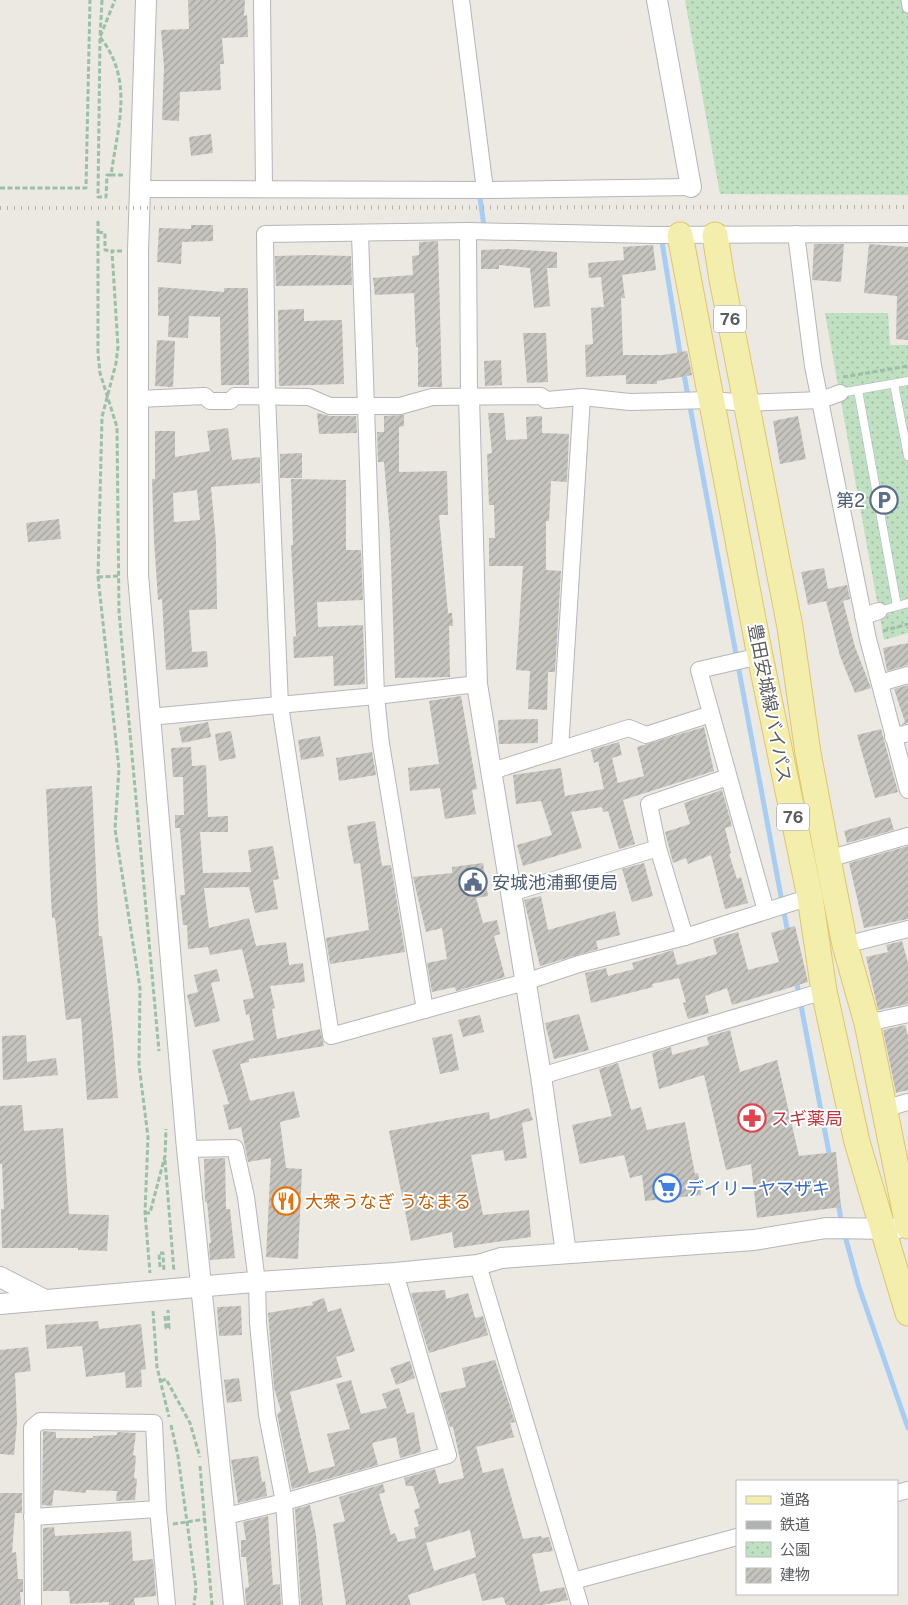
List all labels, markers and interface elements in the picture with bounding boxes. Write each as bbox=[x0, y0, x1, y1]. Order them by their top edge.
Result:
road number: 76 bbox=[714, 306, 746, 332]
parking icon: 第2 bbox=[869, 485, 899, 515]
place label: 第2 bbox=[836, 490, 865, 511]
street label: 豊田安城線バイパス bbox=[744, 622, 796, 784]
road number: 76 bbox=[777, 804, 809, 830]
public building icon: 安城池浦郵便局 bbox=[458, 867, 488, 897]
place label: 安城池浦郵便局 bbox=[492, 872, 618, 893]
pharmacy icon: スギ薬局 bbox=[737, 1103, 767, 1133]
place label: スギ薬局 bbox=[771, 1108, 843, 1129]
supermarket icon: デイリーヤマザキ bbox=[652, 1173, 682, 1203]
place label: デイリーヤマザキ bbox=[686, 1178, 830, 1199]
restaurant icon: 大衆うなぎ うなまる bbox=[271, 1186, 301, 1216]
place label: 大衆うなぎ うなまる bbox=[305, 1191, 471, 1212]
legend bbox=[736, 1480, 898, 1595]
text: 道路 bbox=[780, 1491, 810, 1508]
text: 鉄道 bbox=[780, 1516, 810, 1533]
text: 公園 bbox=[780, 1541, 810, 1558]
text: 建物 bbox=[780, 1566, 810, 1583]

